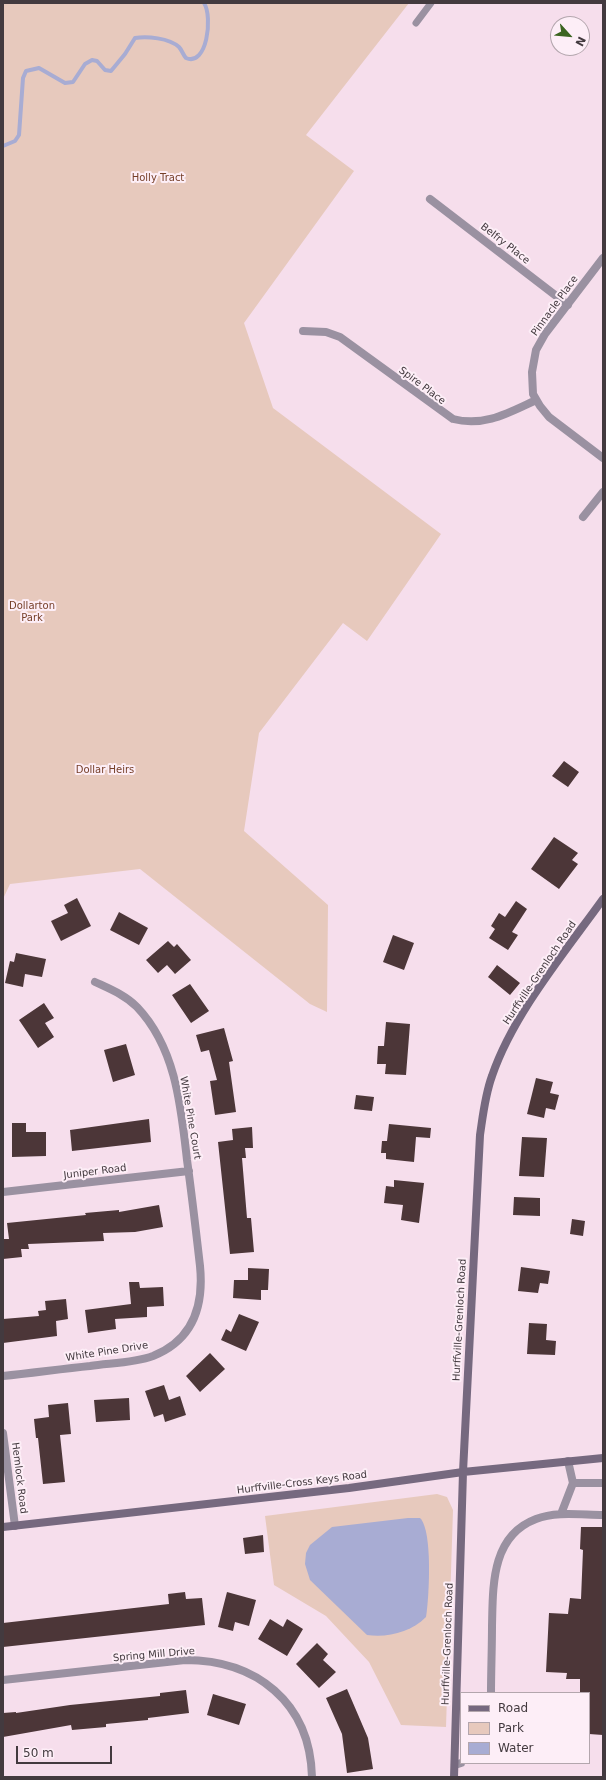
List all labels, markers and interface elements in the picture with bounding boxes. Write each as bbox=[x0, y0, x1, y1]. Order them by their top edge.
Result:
north arrow bbox=[550, 16, 590, 56]
text: N bbox=[572, 34, 588, 48]
park label: Holly Tract bbox=[132, 172, 184, 184]
street label: Belfry Place bbox=[478, 221, 532, 267]
street label: Pinnacle Place bbox=[529, 274, 581, 338]
street label: Spire Place bbox=[396, 365, 448, 407]
park label: Dollarton Park bbox=[9, 600, 55, 624]
park label: Dollar Heirs bbox=[76, 764, 134, 776]
street label: Hurffville-Grenloch Road bbox=[501, 919, 579, 1027]
street label: White Pine Court bbox=[177, 1076, 203, 1160]
street label: Juniper Road bbox=[63, 1162, 127, 1182]
street label: Hurffville-Grenloch Road bbox=[451, 1259, 469, 1381]
street label: White Pine Drive bbox=[65, 1340, 149, 1364]
street label: Hemlock Road bbox=[9, 1442, 29, 1514]
street label: Hurffville-Cross Keys Road bbox=[236, 1469, 368, 1497]
street label: Hurffville-Grenloch Road bbox=[440, 1583, 456, 1705]
street label: Spring Mill Drive bbox=[113, 1645, 195, 1665]
legend bbox=[460, 1692, 590, 1764]
text: Road bbox=[498, 1701, 528, 1715]
text: Park bbox=[498, 1721, 524, 1735]
scale bar bbox=[18, 1738, 114, 1764]
text: Water bbox=[498, 1741, 533, 1755]
text: 50 m bbox=[23, 1746, 54, 1760]

